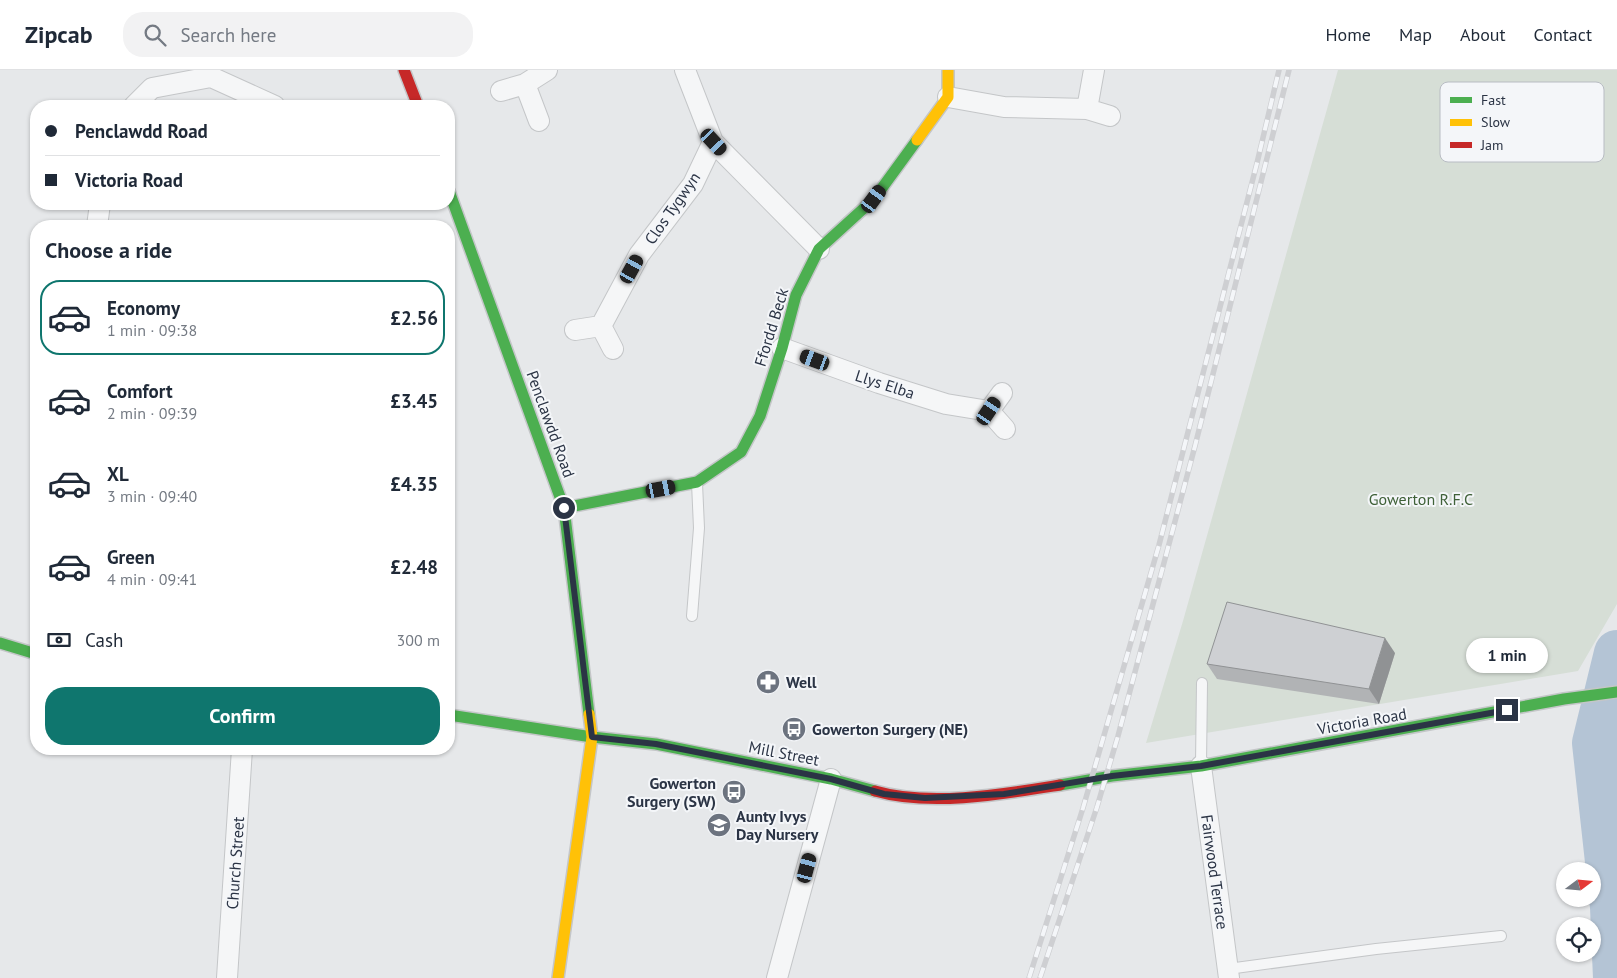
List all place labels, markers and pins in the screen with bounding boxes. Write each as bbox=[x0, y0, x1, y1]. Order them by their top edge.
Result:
pharmacy icon: Well bbox=[755, 669, 781, 695]
place label: Well bbox=[786, 672, 817, 692]
bus stop icon: Gowerton Surgery (NE) bbox=[781, 716, 807, 742]
place label: Gowerton Surgery (NE) bbox=[812, 719, 968, 739]
place label: Gowerton Surgery (SW) bbox=[627, 773, 716, 811]
bus stop icon: Gowerton Surgery (SW) bbox=[721, 779, 747, 805]
place label: Aunty Ivys Day Nursery bbox=[736, 806, 819, 844]
school or university icon: Aunty Ivys Day Nursery bbox=[706, 812, 732, 838]

